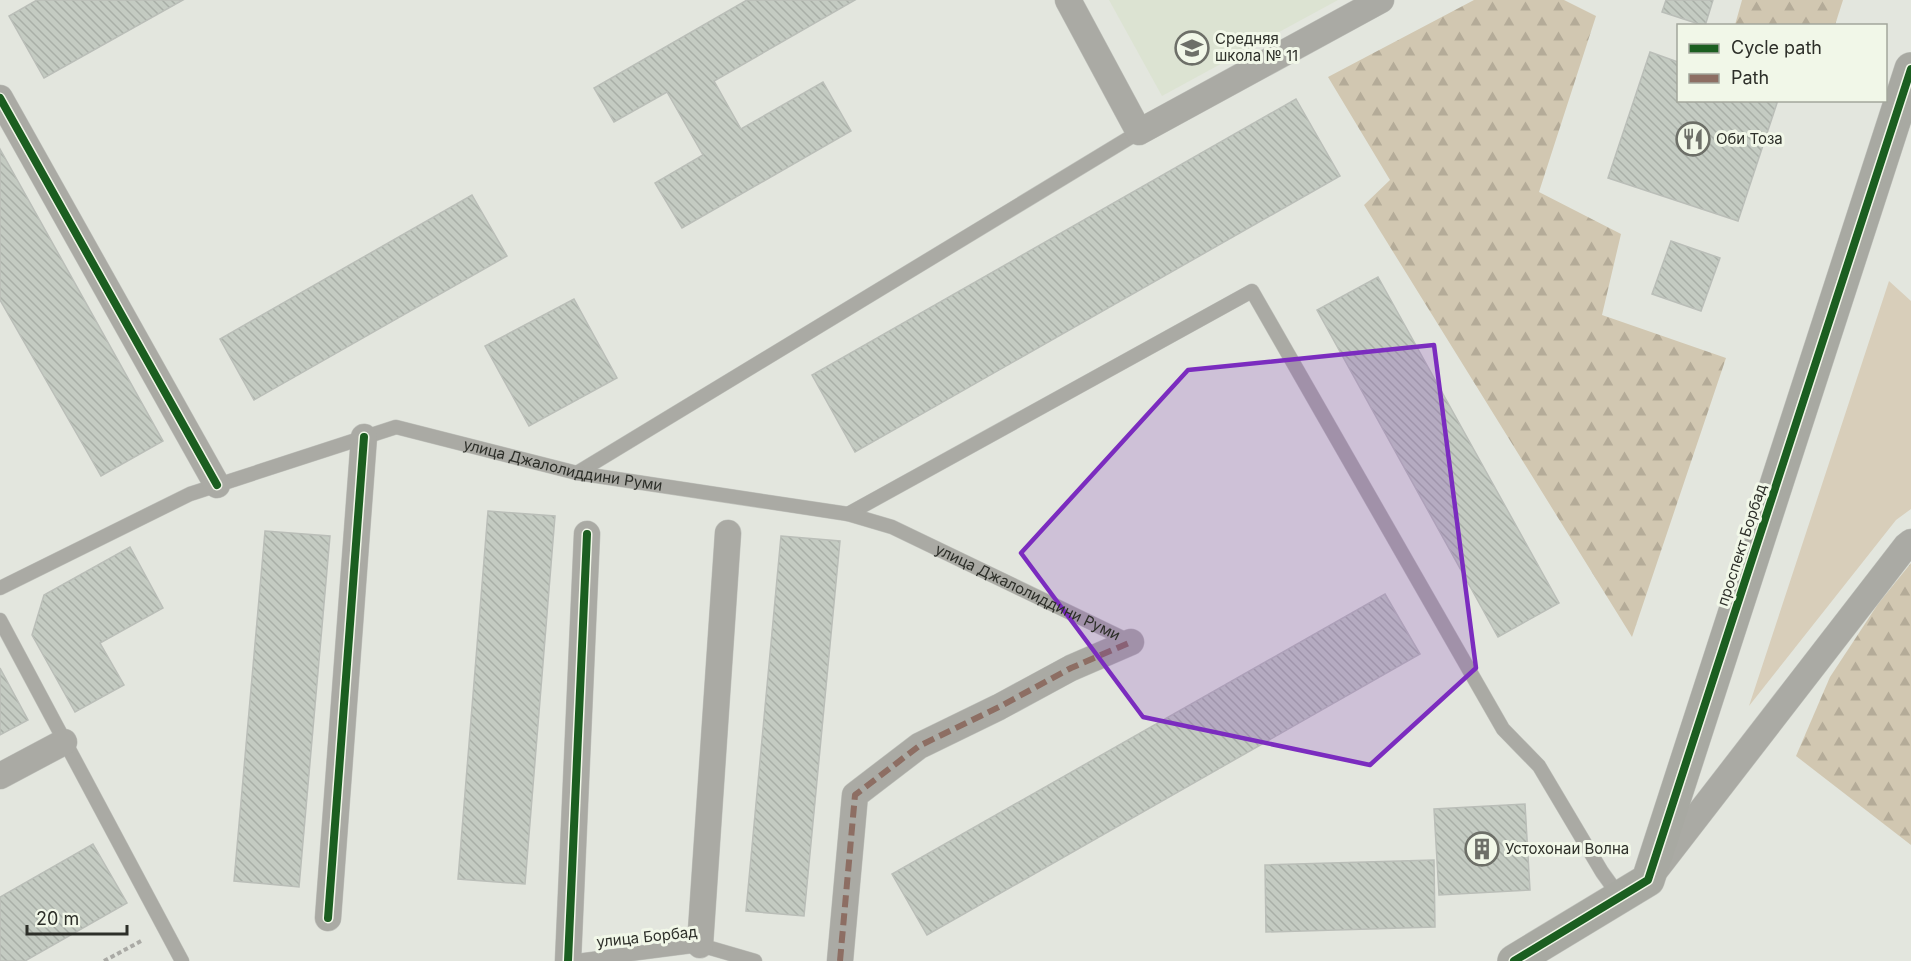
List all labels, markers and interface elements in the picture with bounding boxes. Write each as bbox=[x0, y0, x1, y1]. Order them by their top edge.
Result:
legend bbox=[1677, 24, 1887, 102]
place label: Средняя школа № 11 bbox=[1215, 29, 1298, 65]
school or university icon: Средняя школа № 11 bbox=[1174, 30, 1210, 66]
text: Cycle path bbox=[1731, 37, 1822, 58]
text: Path bbox=[1731, 67, 1769, 88]
restaurant icon: Оби Тоза bbox=[1675, 121, 1711, 157]
place label: Оби Тоза bbox=[1716, 129, 1783, 148]
street label: улица Джалолиддини Руми bbox=[461, 435, 664, 495]
street label: проспект Борбад bbox=[1713, 481, 1770, 608]
street label: улица Джалолиддини Руми bbox=[932, 539, 1124, 644]
building icon: Устохонаи Волна bbox=[1464, 831, 1500, 867]
place label: Устохонаи Волна bbox=[1505, 839, 1629, 858]
scale bar bbox=[27, 898, 128, 936]
text: 20 m bbox=[36, 908, 79, 929]
street label: улица Борбад bbox=[596, 922, 698, 951]

